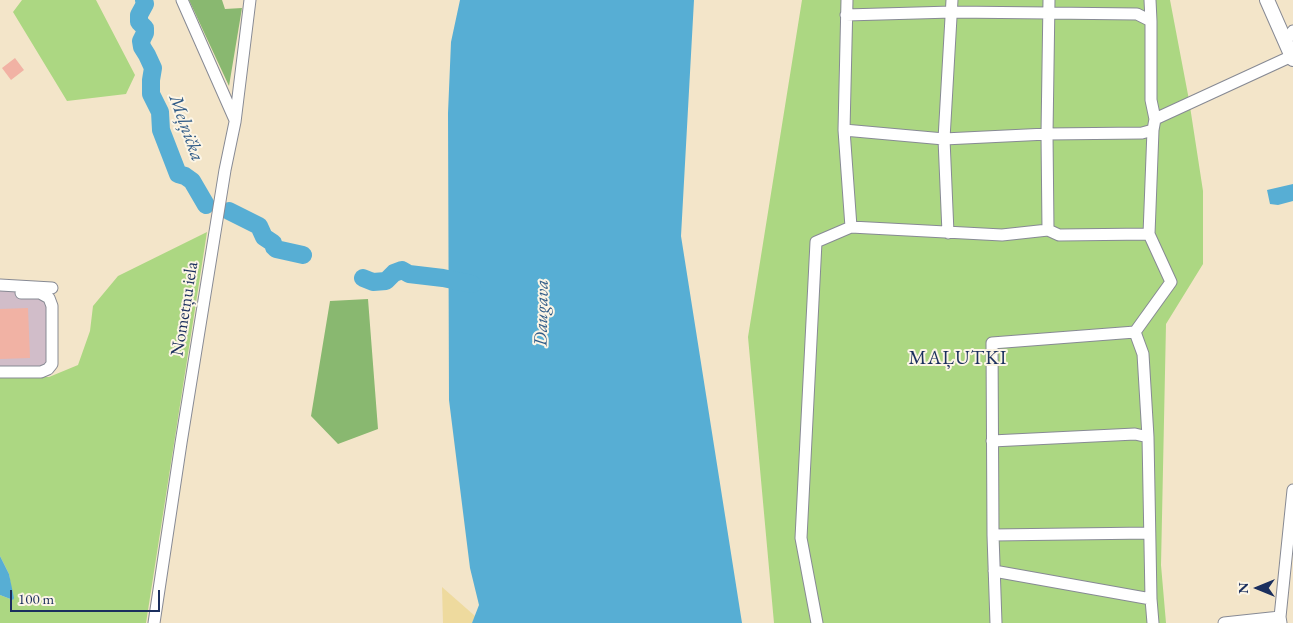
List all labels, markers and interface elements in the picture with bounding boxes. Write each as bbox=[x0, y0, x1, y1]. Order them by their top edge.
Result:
water label: Meļņička bbox=[163, 92, 209, 164]
street label: Nometņu iela bbox=[167, 260, 203, 358]
water label: Daugava bbox=[530, 279, 554, 347]
district label: MAĻUTKI bbox=[908, 347, 1008, 371]
north arrow bbox=[1233, 563, 1283, 613]
scale bar bbox=[12, 580, 162, 612]
text: N bbox=[1234, 582, 1252, 594]
text: 100 m bbox=[18, 589, 54, 608]

